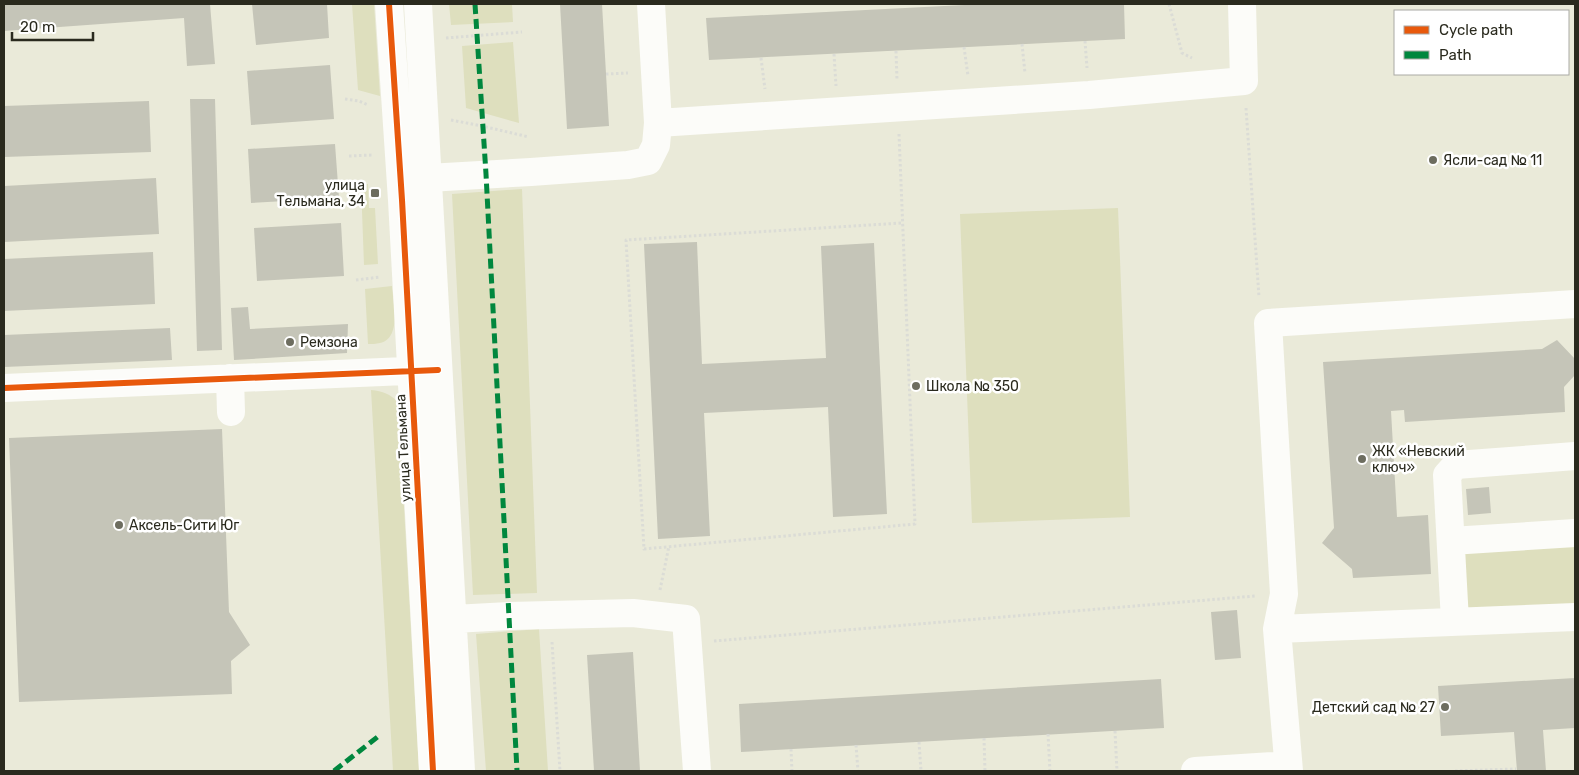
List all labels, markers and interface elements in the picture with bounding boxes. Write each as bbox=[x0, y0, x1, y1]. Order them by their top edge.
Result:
scale bar bbox=[12, 10, 94, 42]
legend bbox=[1394, 10, 1569, 75]
text: 20 m bbox=[20, 18, 55, 36]
text: Cycle path bbox=[1439, 21, 1513, 39]
text: Path bbox=[1439, 46, 1472, 64]
place label: Ясли-сад № 11 bbox=[1443, 152, 1542, 169]
marker: Ясли-сад № 11 bbox=[1427, 154, 1439, 166]
place label: улица Тельмана, 34 bbox=[276, 177, 365, 210]
marker: улица Тельмана, 34 bbox=[369, 187, 381, 199]
place label: Ремзона bbox=[300, 334, 358, 351]
marker: Ремзона bbox=[284, 336, 296, 348]
place label: Школа № 350 bbox=[926, 378, 1019, 395]
marker: Школа № 350 bbox=[910, 380, 922, 392]
street label: улица Тельмана bbox=[392, 393, 415, 502]
place label: ЖК «Невский ключ» bbox=[1372, 443, 1465, 476]
marker: ЖК «Невский ключ» bbox=[1356, 453, 1368, 465]
place label: Аксель-Сити Юг bbox=[129, 517, 239, 534]
marker: Аксель-Сити Юг bbox=[113, 519, 125, 531]
place label: Детский сад № 27 bbox=[1312, 699, 1435, 716]
marker: Детский сад № 27 bbox=[1439, 701, 1451, 713]

